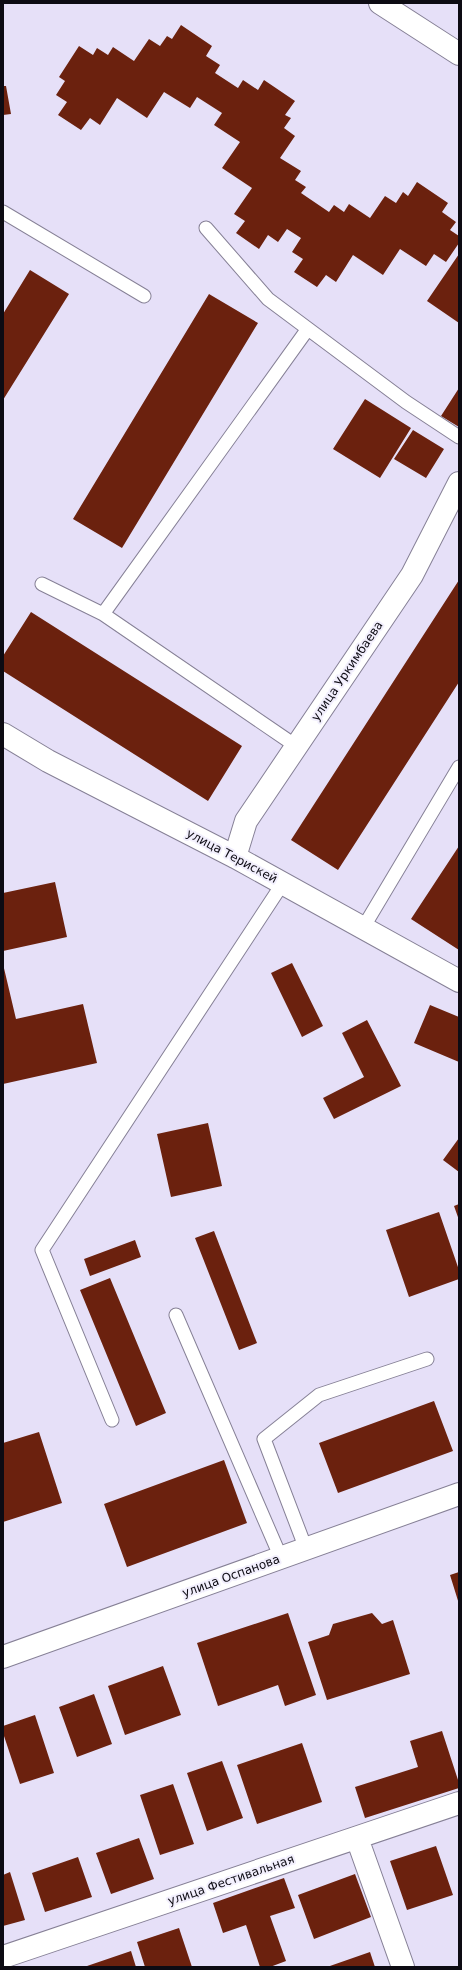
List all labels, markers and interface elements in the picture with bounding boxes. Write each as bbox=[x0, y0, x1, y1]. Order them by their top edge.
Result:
street label: улица Уркимбаева bbox=[308, 618, 386, 724]
street label: улица Терискей bbox=[184, 826, 280, 886]
street label: улица Оспанова bbox=[180, 1552, 282, 1600]
street label: улица Фестивальная bbox=[166, 1852, 296, 1908]

